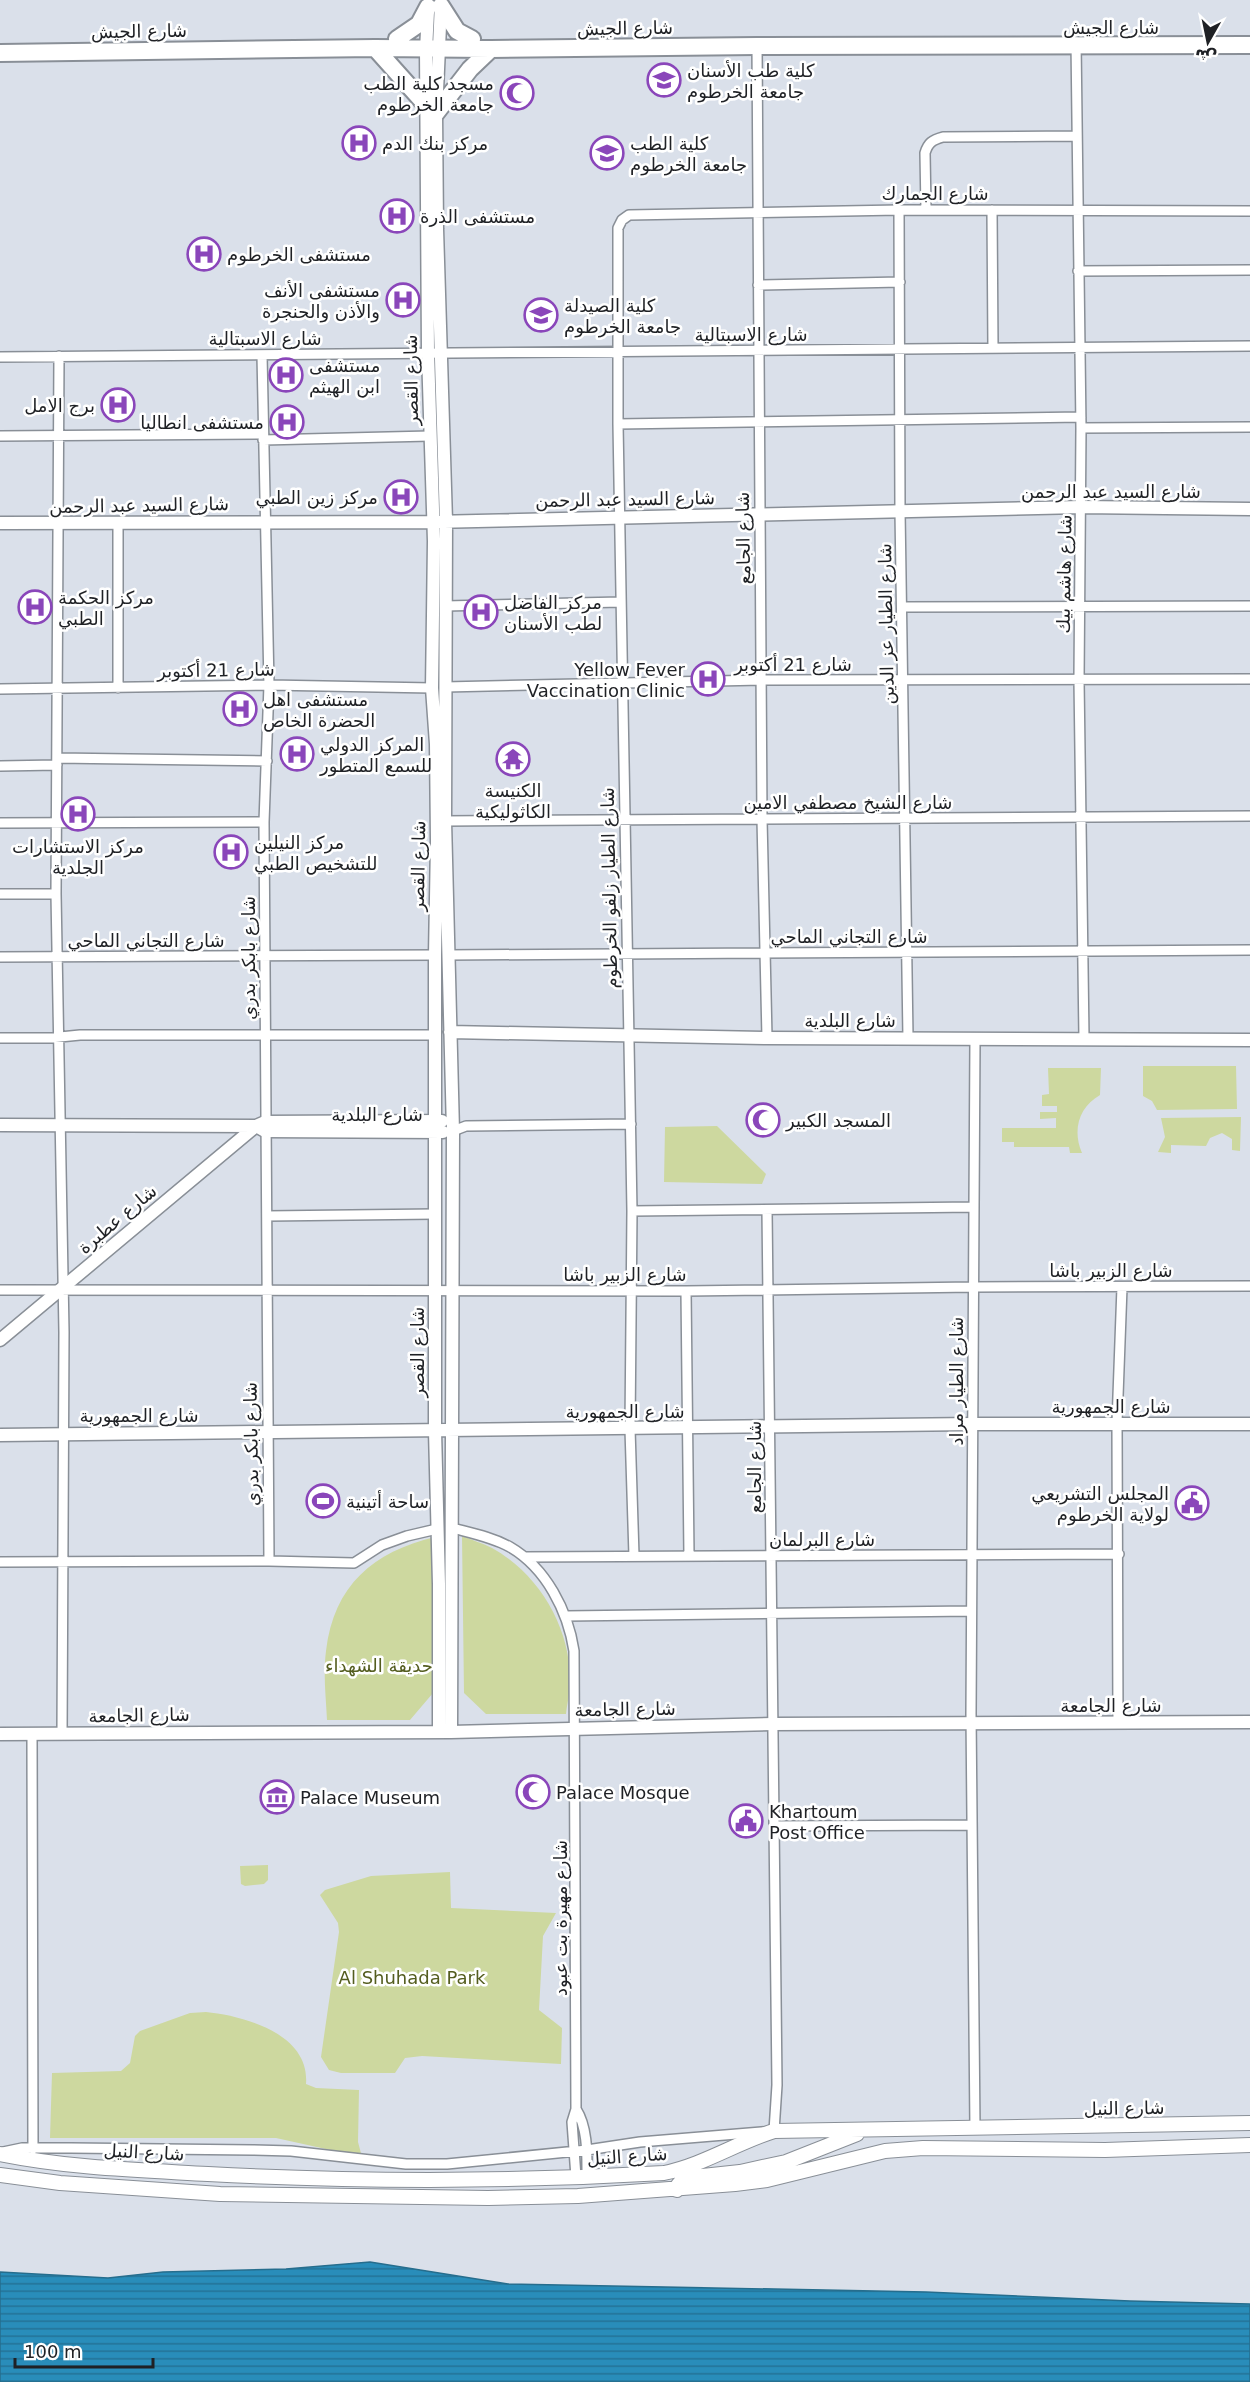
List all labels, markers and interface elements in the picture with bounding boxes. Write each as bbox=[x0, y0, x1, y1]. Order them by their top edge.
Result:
north arrow bbox=[1178, 12, 1238, 72]
street label: شارع الجيش bbox=[577, 17, 673, 40]
street label: شارع الجيش bbox=[1063, 17, 1159, 39]
street label: شارع الجيش bbox=[91, 20, 187, 43]
text: ش bbox=[1193, 45, 1218, 67]
place label: كلية طب الأسنان جامعة الخرطوم bbox=[687, 60, 815, 103]
school or university icon: كلية طب الأسنان جامعة الخرطوم bbox=[646, 62, 682, 98]
place label: مسجد كلية الطب جامعة الخرطوم bbox=[363, 73, 494, 116]
mosque icon: مسجد كلية الطب جامعة الخرطوم bbox=[499, 75, 535, 111]
hospital icon: مركز بنك الدم bbox=[341, 125, 377, 161]
place label: مركز بنك الدم bbox=[382, 133, 488, 155]
place label: كلية الطب جامعة الخرطوم bbox=[630, 133, 747, 176]
school or university icon: كلية الطب جامعة الخرطوم bbox=[589, 135, 625, 171]
street label: شارع الجمارك bbox=[881, 183, 989, 205]
hospital icon: مستشفى الذرة bbox=[379, 198, 415, 234]
place label: مستشفى الذرة bbox=[420, 206, 535, 227]
hospital icon: مستشفى الخرطوم bbox=[186, 236, 222, 272]
place label: مستشفى الخرطوم bbox=[227, 244, 371, 266]
place label: مستشفى الأنف والأذن والحنجرة bbox=[262, 280, 380, 323]
hospital icon: مستشفى الأنف والأذن والحنجرة bbox=[385, 282, 421, 318]
place label: كلية الصيدلة جامعة الخرطوم bbox=[564, 295, 681, 338]
school or university icon: كلية الصيدلة جامعة الخرطوم bbox=[523, 297, 559, 333]
street label: شارع الاسبتالية bbox=[695, 324, 807, 346]
street label: شارع الاسبتالية bbox=[209, 328, 321, 350]
street label: شارع القصر bbox=[400, 334, 423, 427]
place label: مستشفى ابن الهيثم bbox=[309, 355, 380, 398]
hospital icon: مستشفى ابن الهيثم bbox=[268, 357, 304, 393]
hospital icon: برج الامل bbox=[100, 387, 136, 423]
place label: برج الامل bbox=[24, 395, 95, 417]
hospital icon: مستشفى انطاليا bbox=[269, 404, 305, 440]
place label: مستشفى انطاليا bbox=[140, 412, 264, 433]
hospital icon: مركز زين الطبي bbox=[383, 479, 419, 515]
street label: شارع السيد عبد الرحمن bbox=[1021, 481, 1201, 503]
place label: مركز زين الطبي bbox=[255, 487, 378, 509]
street label: شارع السيد عبد الرحمن bbox=[535, 487, 715, 512]
street label: شارع الجامع bbox=[732, 492, 755, 584]
street label: شارع السيد عبد الرحمن bbox=[49, 493, 229, 518]
street label: شارع هاشم بيك bbox=[1052, 514, 1077, 634]
street label: شارع الطيار عز الدين bbox=[874, 543, 899, 705]
place label: مركز الحكمة الطبي bbox=[58, 587, 154, 630]
hospital icon: مركز الحكمة الطبي bbox=[17, 589, 53, 625]
place label: مركز الفاضل لطب الأسنان bbox=[504, 592, 602, 634]
hospital icon: مركز الفاضل لطب الأسنان bbox=[463, 594, 499, 630]
street label: شارع 21 أكتوبر bbox=[733, 653, 852, 676]
street label: شارع 21 أكتوبر bbox=[156, 657, 275, 683]
place label: Yellow Fever Vaccination Clinic bbox=[527, 659, 686, 701]
hospital icon: Yellow Fever Vaccination Clinic bbox=[690, 661, 726, 697]
place label: مستشفى اهل الحضرة الخاص bbox=[263, 689, 375, 732]
hospital icon: مستشفى اهل الحضرة الخاص bbox=[222, 691, 258, 727]
place label: المركز الدولي للسمع المتطور bbox=[319, 734, 432, 777]
hospital icon: المركز الدولي للسمع المتطور bbox=[279, 736, 315, 772]
temple icon: الكنيسة الكاثوليكية bbox=[495, 741, 531, 777]
place label: الكنيسة الكاثوليكية bbox=[475, 780, 551, 823]
street label: شارع الطيار زلفو الخرطوم bbox=[597, 787, 622, 989]
street label: شارع الشيخ مصطفي الامين bbox=[744, 792, 952, 814]
hospital icon: مركز الاستشارات الجلدية bbox=[60, 796, 96, 832]
street label: شارع القصر bbox=[407, 820, 430, 913]
place label: مركز النيلين للتشخيص الطبي bbox=[254, 832, 377, 875]
hospital icon: مركز النيلين للتشخيص الطبي bbox=[213, 834, 249, 870]
place label: مركز الاستشارات الجلدية bbox=[12, 836, 144, 878]
street label: شارع بابكر بدري bbox=[238, 896, 260, 1020]
street label: شارع التجاني الماحي bbox=[771, 926, 927, 948]
street label: شارع التجاني الماحي bbox=[68, 930, 224, 952]
street label: شارع البلدية bbox=[804, 1010, 896, 1032]
mosque icon: المسجد الكبير bbox=[745, 1102, 781, 1138]
street label: شارع البلدية bbox=[331, 1104, 423, 1126]
place label: المسجد الكبير bbox=[785, 1110, 891, 1132]
street label: شارع عطبرة bbox=[73, 1180, 161, 1259]
street label: شارع الزبير باشا bbox=[1049, 1260, 1173, 1282]
street label: شارع الزبير باشا bbox=[563, 1264, 687, 1286]
street label: شارع القصر bbox=[407, 1307, 429, 1398]
street label: شارع الطيار مراد bbox=[946, 1317, 968, 1445]
street label: شارع بابكر بدري bbox=[239, 1382, 264, 1506]
street label: شارع الجمهورية bbox=[1051, 1396, 1171, 1418]
street label: شارع الجمهورية bbox=[565, 1401, 685, 1423]
street label: شارع الجمهورية bbox=[79, 1405, 199, 1427]
street label: شارع الجامع bbox=[744, 1421, 766, 1513]
sports icon: ساحة أتينية bbox=[305, 1483, 341, 1519]
place label: المجلس التشريعي لولاية الخرطوم bbox=[1031, 1483, 1169, 1526]
public building icon: المجلس التشريعي لولاية الخرطوم bbox=[1174, 1485, 1210, 1521]
place label: ساحة أتينية bbox=[346, 1490, 429, 1512]
street label: شارع البرلمان bbox=[769, 1529, 875, 1551]
park label: حديقة الشهداء bbox=[325, 1655, 433, 1677]
street label: شارع الجامعة bbox=[1060, 1695, 1162, 1717]
street label: شارع الجامعة bbox=[574, 1698, 676, 1721]
street label: شارع الجامعة bbox=[88, 1704, 190, 1727]
mosque icon: Palace Mosque bbox=[515, 1774, 551, 1810]
museum icon: Palace Museum bbox=[259, 1779, 295, 1815]
place label: Palace Mosque bbox=[556, 1782, 690, 1803]
place label: Palace Museum bbox=[300, 1787, 440, 1808]
place label: Khartoum Post Office bbox=[769, 1801, 865, 1843]
public building icon: Khartoum Post Office bbox=[728, 1803, 764, 1839]
street label: شارع مهيرة بت عبود bbox=[550, 1840, 572, 1996]
park label: Al Shuhada Park bbox=[339, 1967, 486, 1988]
street label: شارع النيل bbox=[1083, 2097, 1165, 2120]
street label: شارع النيل bbox=[103, 2139, 185, 2166]
street label: شارع النيل bbox=[586, 2143, 668, 2170]
scale bar bbox=[15, 2331, 153, 2369]
text: 100 m bbox=[24, 2341, 82, 2362]

